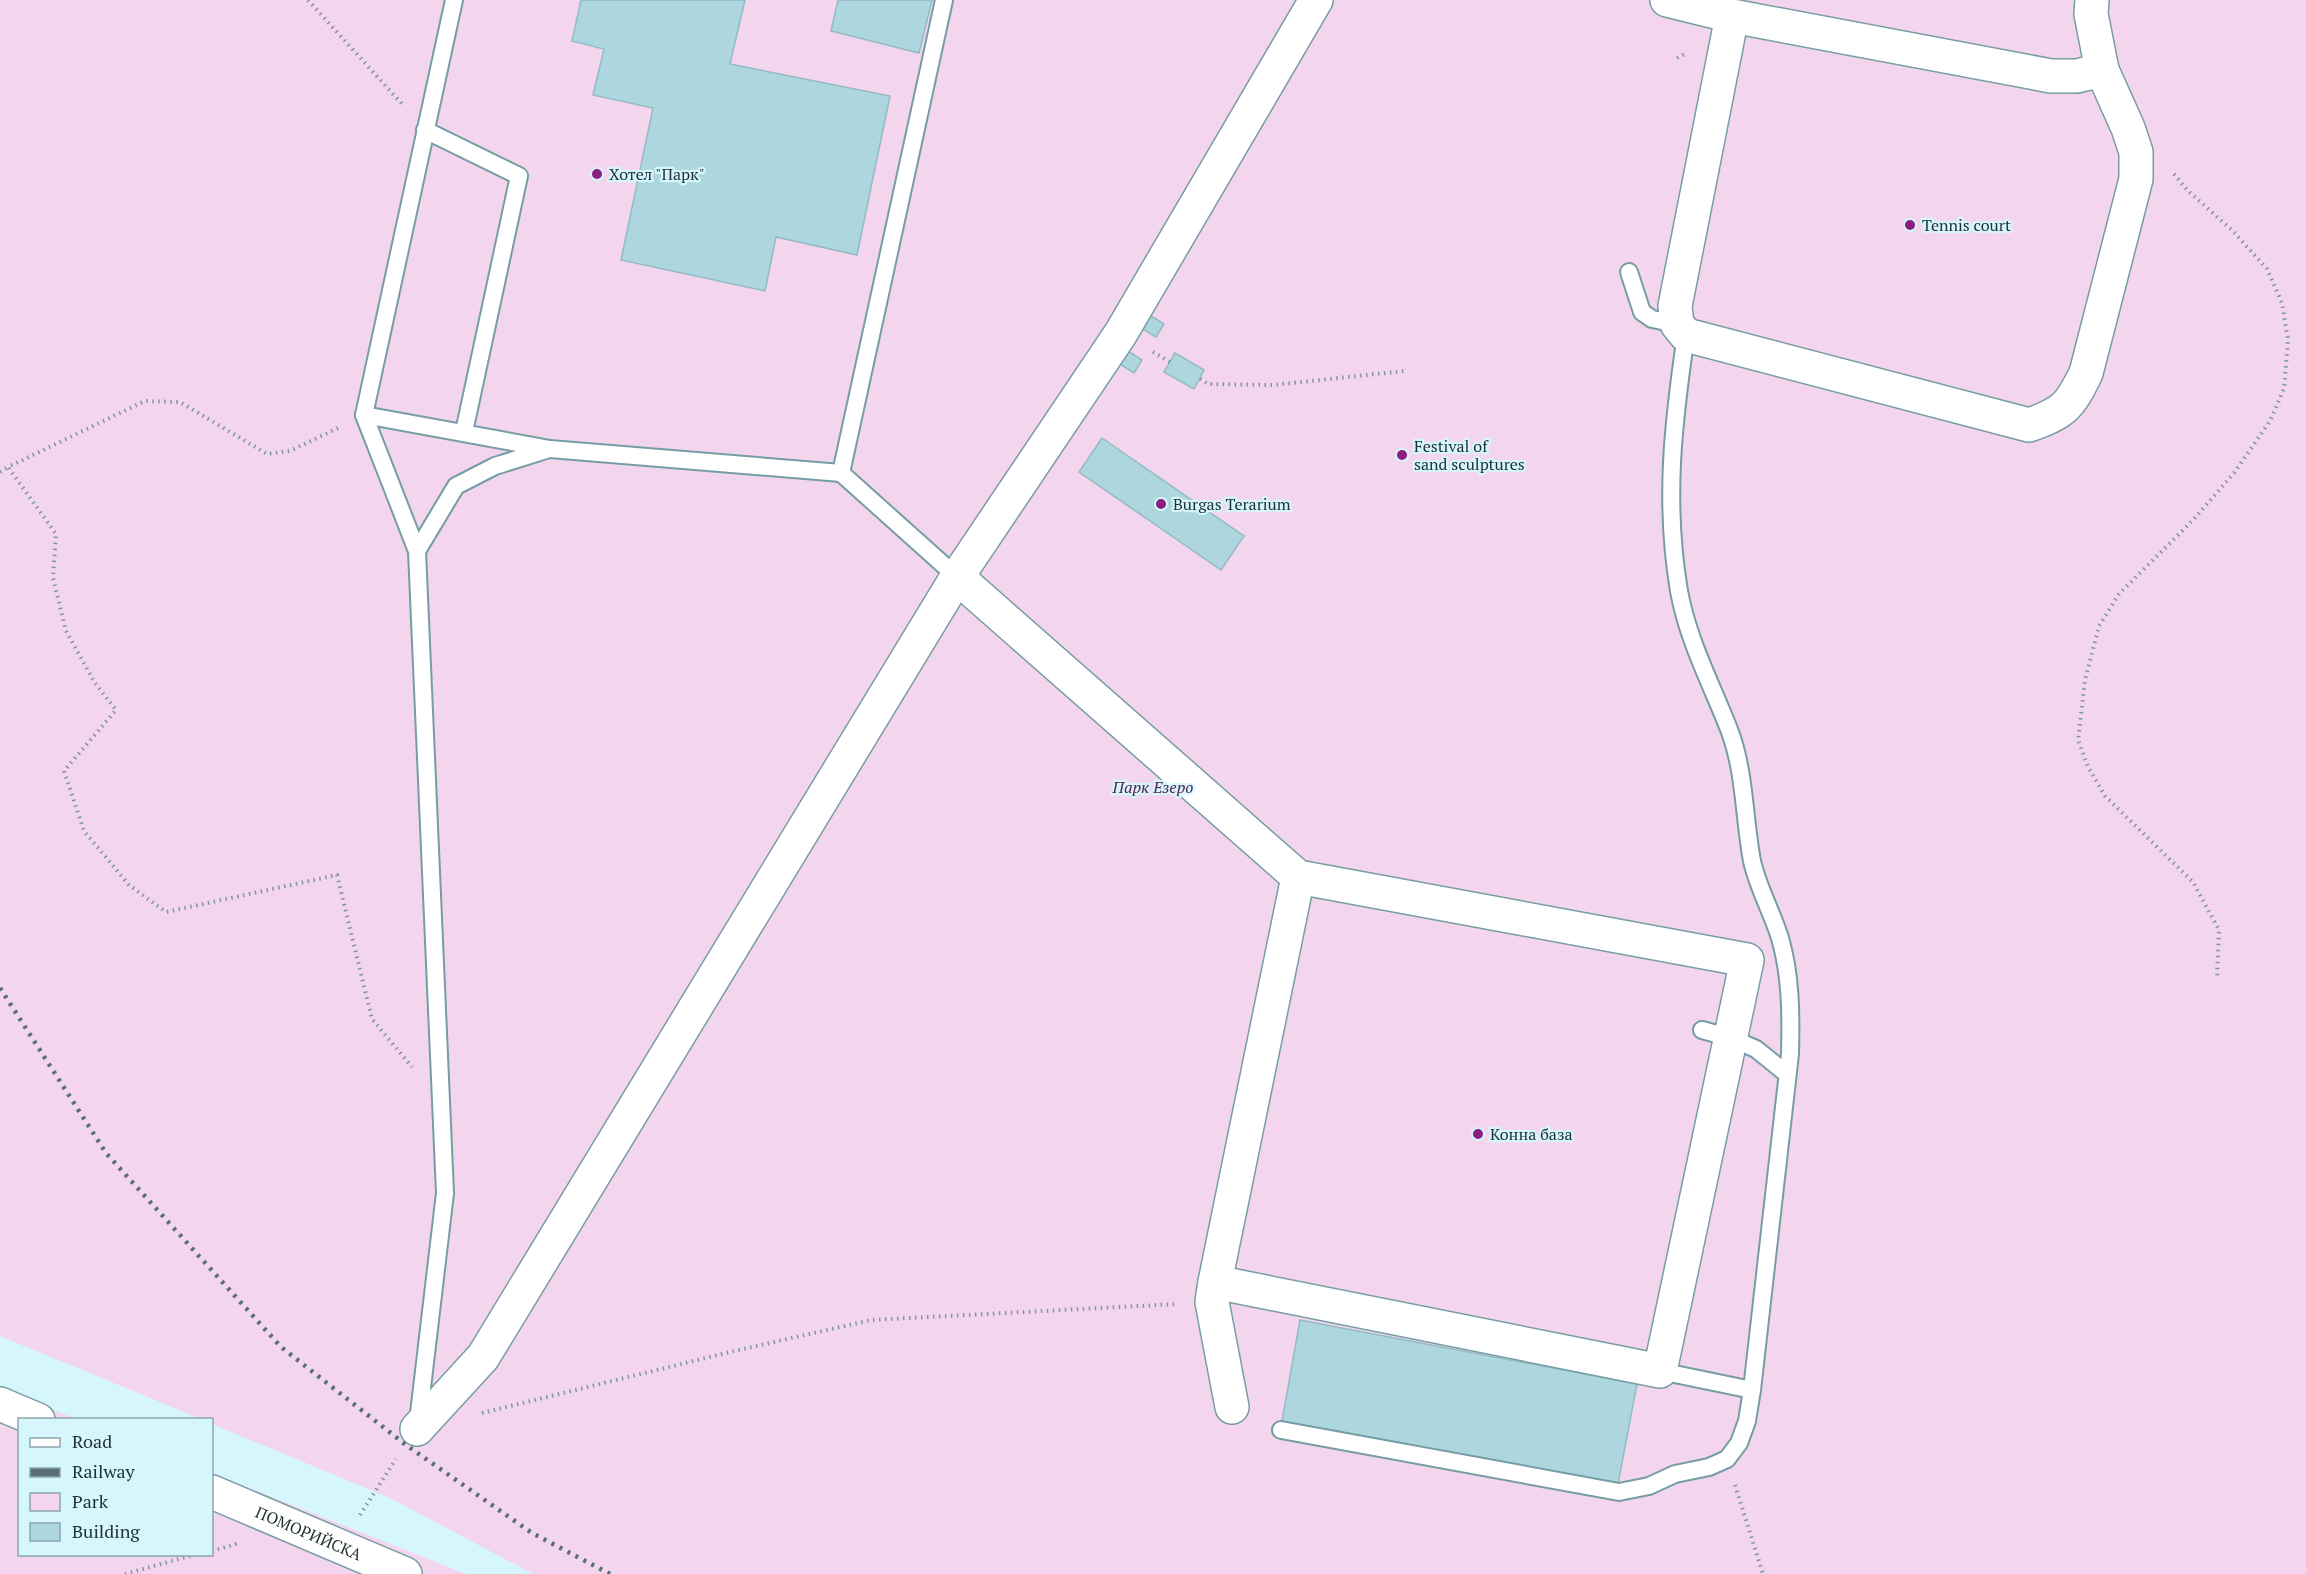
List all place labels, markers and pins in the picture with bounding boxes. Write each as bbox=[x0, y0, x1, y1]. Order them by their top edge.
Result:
place label: Хотел "Парк" bbox=[609, 163, 705, 185]
marker: Хотел "Парк" bbox=[590, 167, 604, 181]
place label: Tennis court bbox=[1922, 214, 2011, 236]
marker: Tennis court bbox=[1903, 218, 1917, 232]
place label: Festival of sand sculptures bbox=[1414, 435, 1525, 475]
marker: Festival of sand sculptures bbox=[1395, 448, 1409, 462]
place label: Burgas Terarium bbox=[1173, 493, 1291, 515]
marker: Burgas Terarium bbox=[1154, 497, 1168, 511]
place label: Конна база bbox=[1490, 1123, 1573, 1145]
marker: Конна база bbox=[1471, 1127, 1485, 1141]

